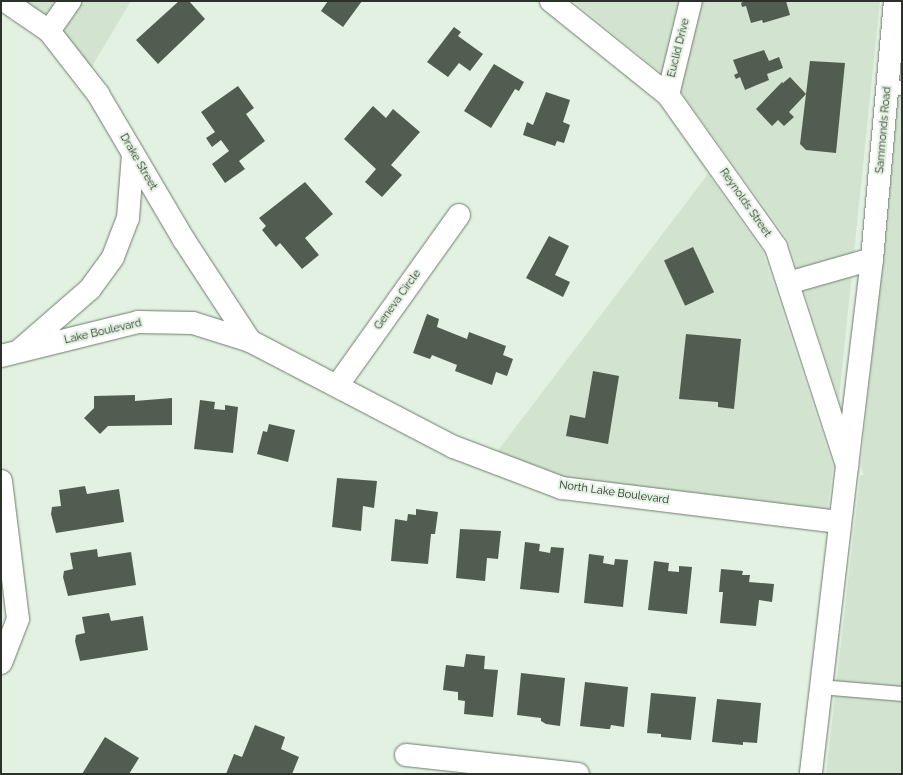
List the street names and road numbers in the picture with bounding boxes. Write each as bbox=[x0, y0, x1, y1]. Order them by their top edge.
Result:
street label: Euclid Drive bbox=[665, 17, 693, 79]
street label: Sammonds Road bbox=[874, 86, 894, 174]
street label: Drake Street bbox=[117, 131, 159, 193]
street label: Reynolds Street bbox=[716, 166, 774, 240]
street label: Geneva Circle bbox=[372, 268, 424, 332]
street label: Lake Boulevard bbox=[63, 317, 143, 347]
street label: North Lake Boulevard bbox=[558, 479, 670, 507]

